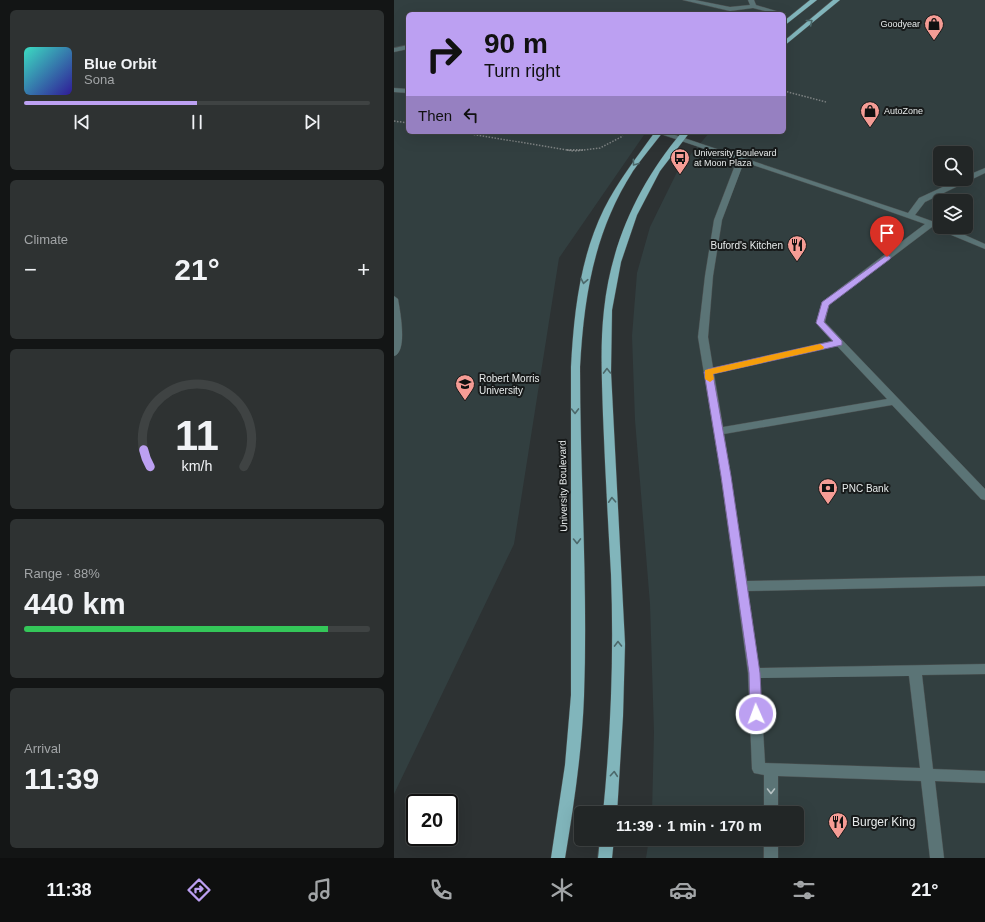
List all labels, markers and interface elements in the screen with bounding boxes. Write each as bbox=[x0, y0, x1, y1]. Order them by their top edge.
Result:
shop icon: Goodyear bbox=[923, 13, 945, 41]
one-way arrow bbox=[806, 19, 813, 26]
place label: Goodyear bbox=[880, 19, 920, 29]
icon: right bbox=[418, 28, 470, 80]
text: 90 m bbox=[484, 28, 548, 59]
text: Blue Orbit bbox=[84, 55, 157, 72]
text: Turn right bbox=[484, 61, 560, 81]
text: Sona bbox=[84, 72, 114, 87]
shop icon: AutoZone bbox=[859, 100, 881, 128]
icon: left bbox=[460, 104, 482, 126]
place label: AutoZone bbox=[884, 106, 923, 116]
text: Then bbox=[418, 107, 452, 124]
icon: previous bbox=[71, 111, 93, 133]
icon: pause bbox=[186, 111, 208, 133]
icon: next bbox=[301, 111, 323, 133]
map controls bbox=[933, 146, 973, 234]
button: search bbox=[933, 146, 973, 186]
bus stop icon: University Boulevard at Moon Plaza bbox=[669, 147, 691, 175]
place label: University Boulevard at Moon Plaza bbox=[694, 148, 777, 168]
one-way arrow bbox=[632, 159, 640, 166]
button: layers bbox=[933, 194, 973, 234]
pin bbox=[870, 216, 904, 257]
icon: arrive bbox=[876, 222, 898, 244]
text: Climate bbox=[24, 232, 68, 247]
restaurant icon: Buford's Kitchen bbox=[786, 234, 808, 262]
place label: Buford's Kitchen bbox=[710, 240, 783, 251]
text: 21° bbox=[174, 253, 220, 286]
text: − bbox=[24, 257, 37, 282]
text: + bbox=[357, 257, 370, 282]
one-way arrow bbox=[580, 278, 588, 284]
one-way arrow bbox=[603, 368, 611, 374]
school or university icon: Robert Morris University bbox=[454, 373, 476, 401]
place label: Robert Morris University bbox=[479, 373, 540, 396]
one-way arrow bbox=[571, 408, 579, 414]
text: 11 bbox=[175, 412, 219, 459]
street label: University Boulevard bbox=[557, 440, 569, 532]
text: km/h bbox=[182, 458, 213, 474]
bank icon: PNC Bank bbox=[817, 477, 839, 505]
place label: PNC Bank bbox=[842, 483, 890, 494]
one-way arrow bbox=[608, 497, 616, 503]
one-way arrow bbox=[573, 538, 581, 544]
text: Range · 88% bbox=[24, 566, 100, 581]
text: 440 km bbox=[24, 587, 126, 620]
one-way arrow bbox=[614, 641, 622, 647]
position arrow bbox=[735, 693, 777, 735]
text: Arrival bbox=[24, 741, 61, 756]
text: 11:39 bbox=[24, 762, 99, 795]
one-way arrow bbox=[609, 771, 618, 777]
one-way arrow bbox=[767, 788, 775, 794]
speed limit sign: 20 bbox=[406, 794, 458, 846]
restaurant icon: Burger King bbox=[827, 811, 849, 839]
place label: Burger King bbox=[852, 815, 915, 829]
text: 11:39 · 1 min · 170 m bbox=[616, 817, 762, 834]
icon: directions bbox=[185, 876, 213, 904]
icon: music bbox=[306, 876, 334, 904]
icon: phone bbox=[427, 876, 455, 904]
icon: climate bbox=[548, 876, 576, 904]
icon: car bbox=[669, 876, 697, 904]
icon: filters bbox=[790, 876, 818, 904]
text: 11:38 bbox=[47, 880, 92, 900]
text: 21° bbox=[911, 880, 938, 900]

